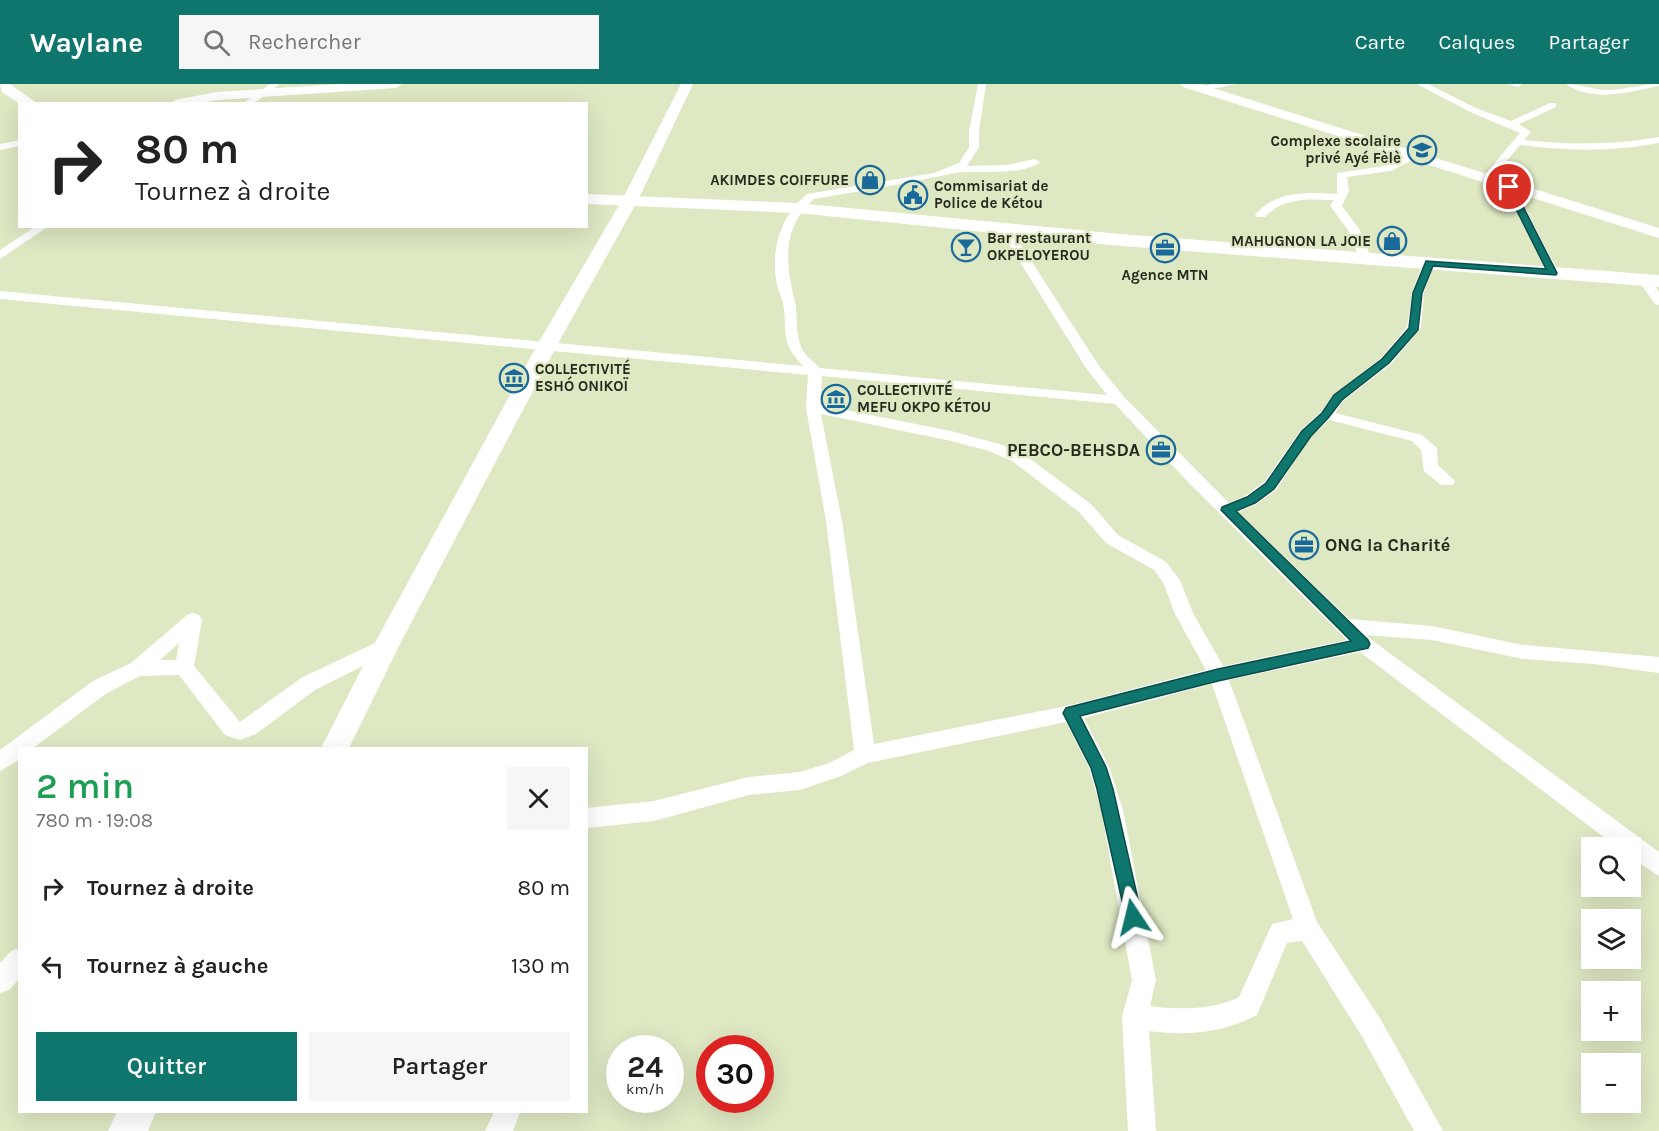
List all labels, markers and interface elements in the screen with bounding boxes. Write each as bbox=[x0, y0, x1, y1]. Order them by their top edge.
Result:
search box bbox=[179, 15, 599, 69]
text: Waylane bbox=[30, 26, 143, 59]
icon: search bbox=[200, 26, 233, 59]
text: Rechercher bbox=[248, 29, 361, 55]
text: Carte bbox=[1355, 30, 1405, 54]
text: Calques bbox=[1438, 30, 1516, 54]
text: Partager bbox=[1549, 30, 1629, 54]
text: 80 m bbox=[135, 124, 239, 174]
icon: right bbox=[36, 126, 114, 204]
place label: Complexe scolaire privé Ayé Fèlè bbox=[1271, 132, 1401, 167]
school or university icon: Complexe scolaire privé Ayé Fèlè bbox=[1406, 134, 1438, 166]
pin bbox=[1483, 161, 1534, 212]
shop icon: AKIMDES COIFFURE bbox=[854, 164, 886, 196]
icon: arrive bbox=[1492, 170, 1525, 203]
place label: AKIMDES COIFFURE bbox=[710, 171, 849, 189]
text: Tournez à droite bbox=[135, 175, 330, 207]
place label: Commisariat de Police de Kétou bbox=[934, 177, 1049, 212]
public building icon: Commisariat de Police de Kétou bbox=[897, 179, 929, 211]
shop icon: MAHUGNON LA JOIE bbox=[1376, 225, 1408, 257]
place label: Bar restaurant OKPELOYEROU bbox=[987, 229, 1091, 264]
bar icon: Bar restaurant OKPELOYEROU bbox=[950, 231, 982, 263]
office icon: Agence MTN bbox=[1149, 232, 1181, 264]
place label: MAHUGNON LA JOIE bbox=[1231, 232, 1371, 250]
place label: Agence MTN bbox=[1122, 266, 1208, 284]
place label: COLLECTIVITÉ ESHÓ ONIKOÏ bbox=[535, 359, 631, 395]
museum icon: COLLECTIVITÉ ESHÓ ONIKOÏ bbox=[498, 362, 530, 394]
place label: COLLECTIVITÉ MEFU OKPO KÉTOU bbox=[857, 380, 991, 416]
museum icon: COLLECTIVITÉ MEFU OKPO KÉTOU bbox=[820, 383, 852, 415]
office icon: PEBCO-BEHSDA bbox=[1145, 434, 1177, 466]
place label: PEBCO-BEHSDA bbox=[1007, 439, 1140, 461]
office icon: ONG la Charité bbox=[1288, 529, 1320, 561]
place label: ONG la Charité bbox=[1325, 534, 1450, 556]
text: 2 min bbox=[36, 765, 134, 807]
button: close bbox=[507, 767, 570, 830]
text: 780 m · 19:08 bbox=[36, 809, 153, 832]
map controls bbox=[1581, 837, 1641, 1113]
button: search bbox=[1581, 837, 1641, 897]
icon: right bbox=[36, 872, 69, 905]
text: Tournez à droite bbox=[87, 875, 254, 901]
text: 80 m bbox=[518, 875, 570, 901]
position arrow bbox=[1101, 885, 1165, 949]
button: layers bbox=[1581, 909, 1641, 969]
icon: left bbox=[36, 950, 69, 983]
text: Tournez à gauche bbox=[87, 953, 268, 979]
text: 130 m bbox=[511, 953, 570, 979]
button: + bbox=[1581, 981, 1641, 1041]
button: Quitter bbox=[36, 1032, 297, 1101]
button: Partager bbox=[309, 1032, 570, 1101]
speed limit sign: 30 bbox=[696, 1035, 774, 1113]
text: 24 bbox=[627, 1049, 663, 1085]
button: − bbox=[1581, 1053, 1641, 1113]
text: km/h bbox=[626, 1080, 664, 1098]

